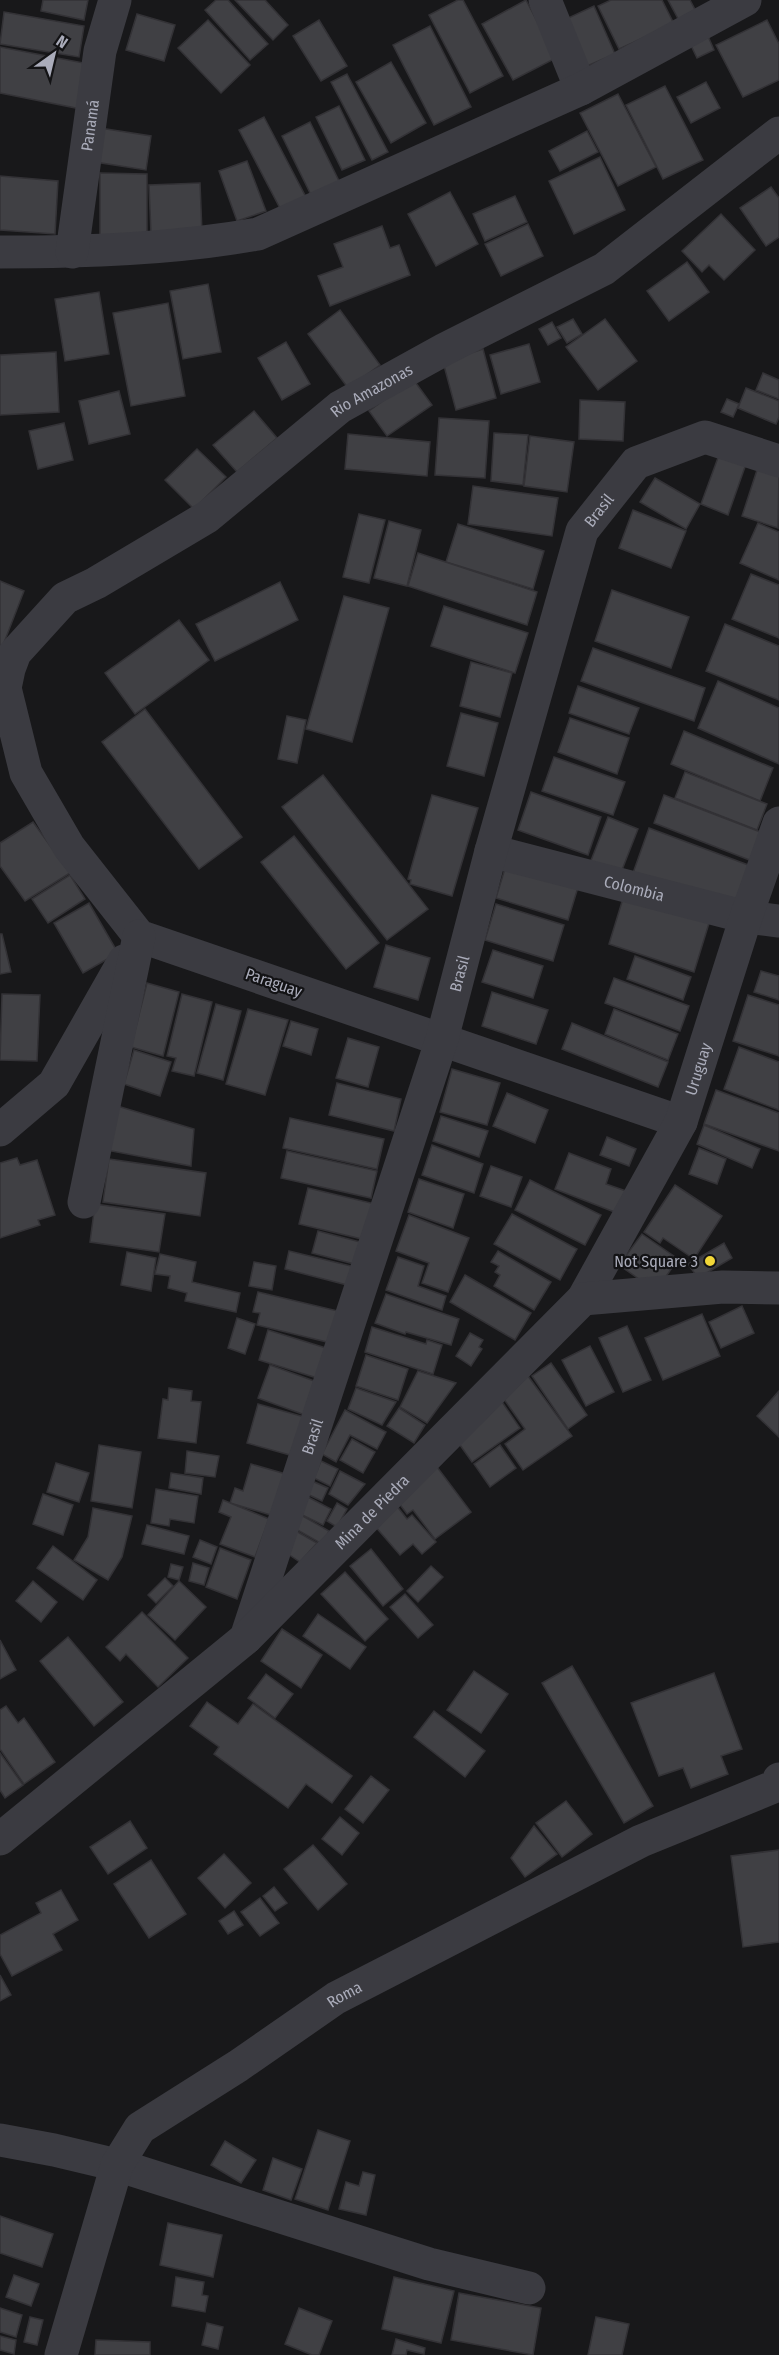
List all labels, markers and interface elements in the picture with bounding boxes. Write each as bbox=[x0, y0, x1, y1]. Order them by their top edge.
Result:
north arrow bbox=[24, 24, 84, 84]
text: N bbox=[53, 31, 71, 53]
street label: Panamá bbox=[77, 98, 103, 152]
street label: Rio Amazonas bbox=[327, 360, 416, 421]
street label: Brasil bbox=[580, 490, 618, 531]
street label: Colombia bbox=[602, 872, 666, 906]
street label: Brasil bbox=[446, 953, 473, 994]
street label: Paraguay bbox=[243, 964, 305, 1001]
street label: Uruguay bbox=[681, 1040, 716, 1098]
place label: Not Square 3 bbox=[614, 1252, 698, 1271]
marker: Not Square 3 bbox=[703, 1254, 717, 1268]
street label: Brasil bbox=[298, 1416, 327, 1457]
street label: Mina de Piedra bbox=[331, 1470, 413, 1553]
street label: Roma bbox=[323, 1977, 365, 2012]

